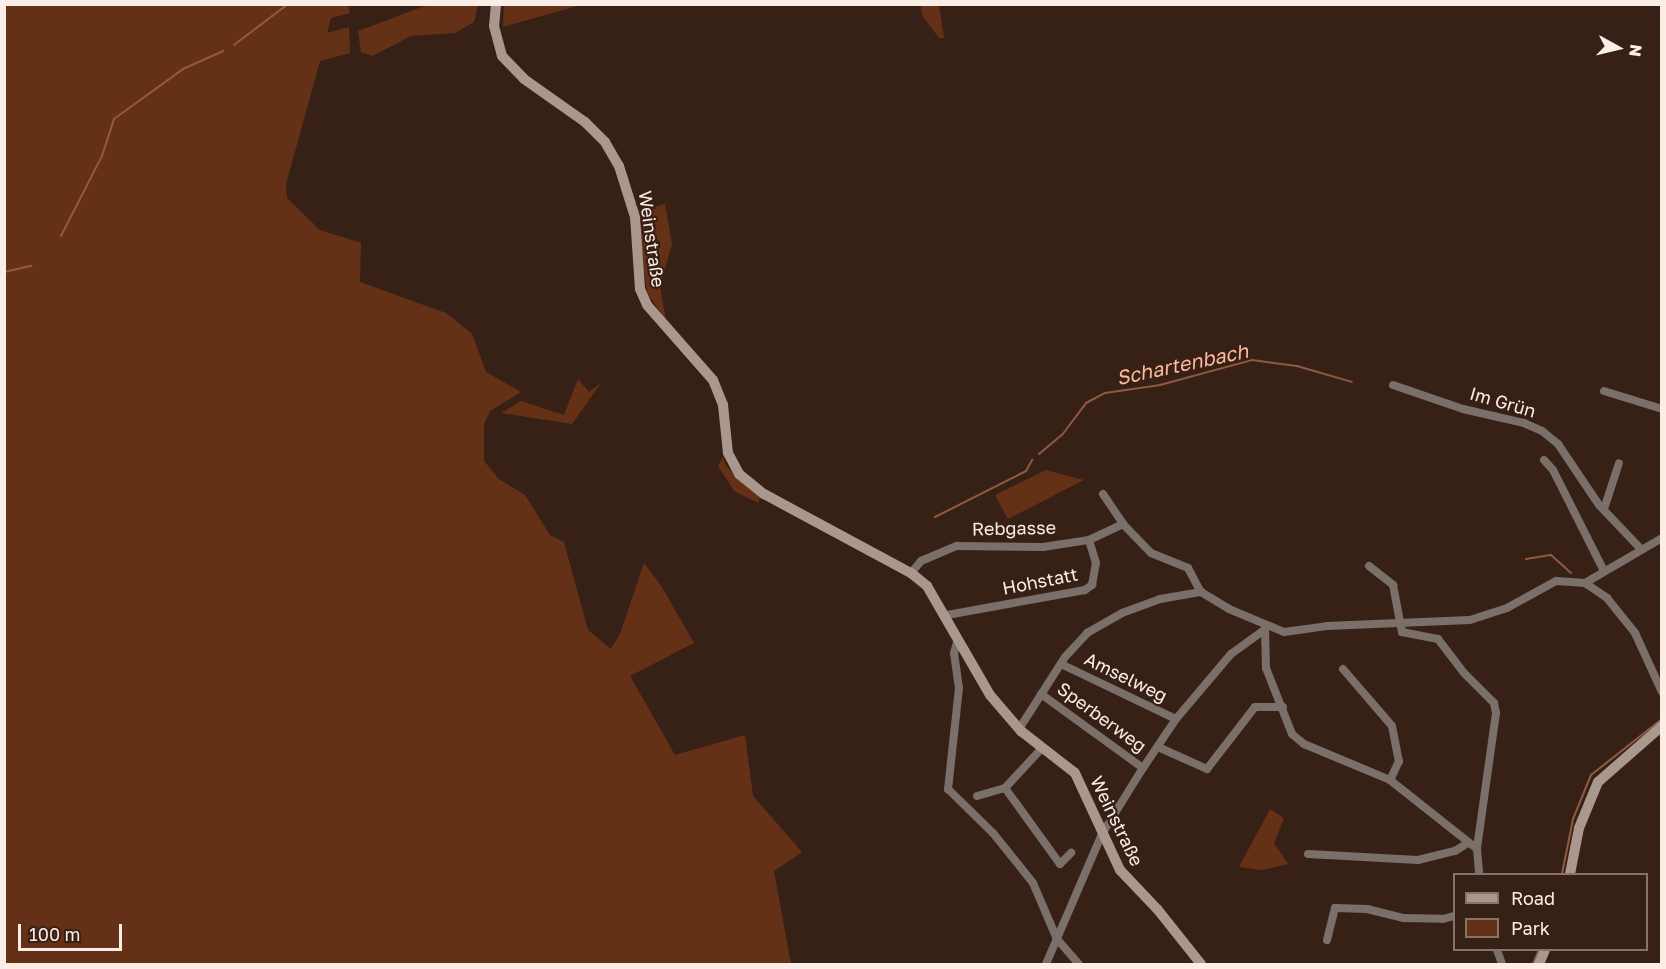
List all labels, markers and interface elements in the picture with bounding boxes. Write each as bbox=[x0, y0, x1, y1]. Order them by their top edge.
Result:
north arrow bbox=[1588, 18, 1648, 78]
text: N bbox=[1625, 43, 1647, 58]
street label: Weinstraße bbox=[635, 189, 669, 289]
water label: Schartenbach bbox=[1114, 338, 1250, 390]
street label: Im Grün bbox=[1467, 382, 1539, 422]
street label: Rebgasse bbox=[972, 516, 1056, 540]
street label: Hohstatt bbox=[1000, 563, 1080, 599]
street label: Amselweg bbox=[1081, 648, 1171, 706]
street label: Sperberweg bbox=[1053, 677, 1151, 757]
street label: Weinstraße bbox=[1086, 772, 1148, 870]
legend bbox=[1453, 873, 1648, 951]
text: Road bbox=[1511, 887, 1555, 909]
scale bar bbox=[21, 912, 124, 950]
text: Park bbox=[1511, 917, 1550, 939]
text: 100 m bbox=[29, 923, 80, 945]

